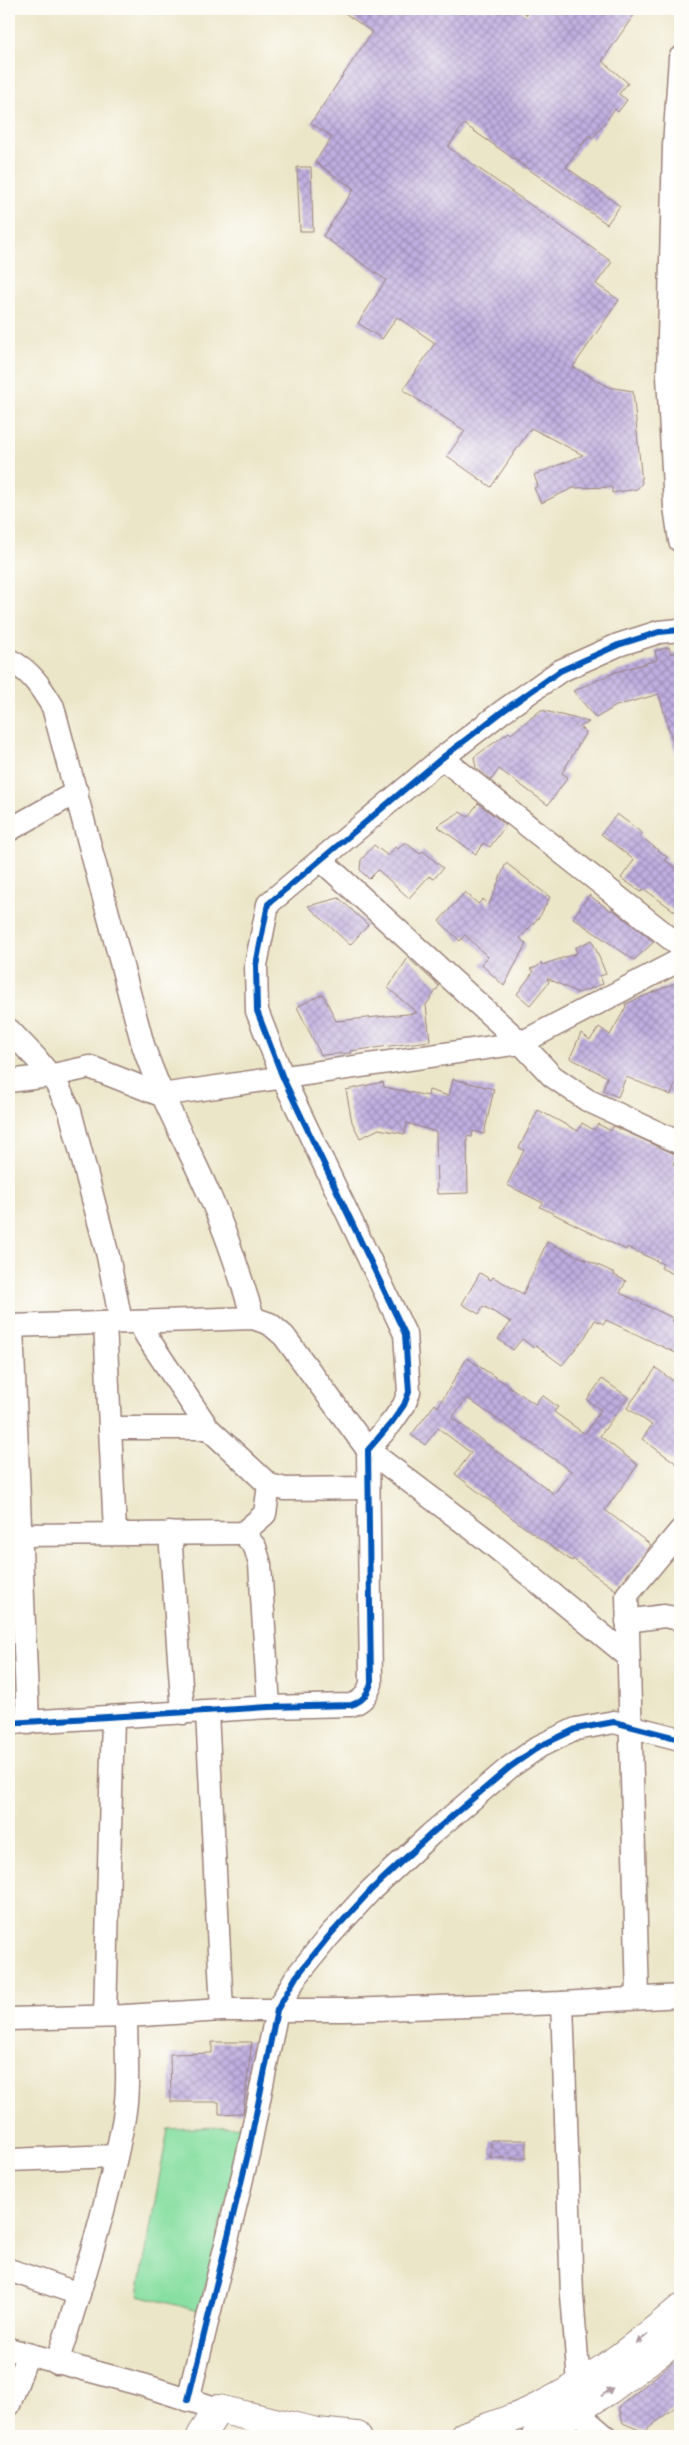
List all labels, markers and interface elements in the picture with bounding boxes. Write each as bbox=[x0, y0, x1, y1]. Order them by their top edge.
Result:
one-way arrow bbox=[636, 2334, 649, 2345]
one-way arrow bbox=[600, 2387, 614, 2397]

